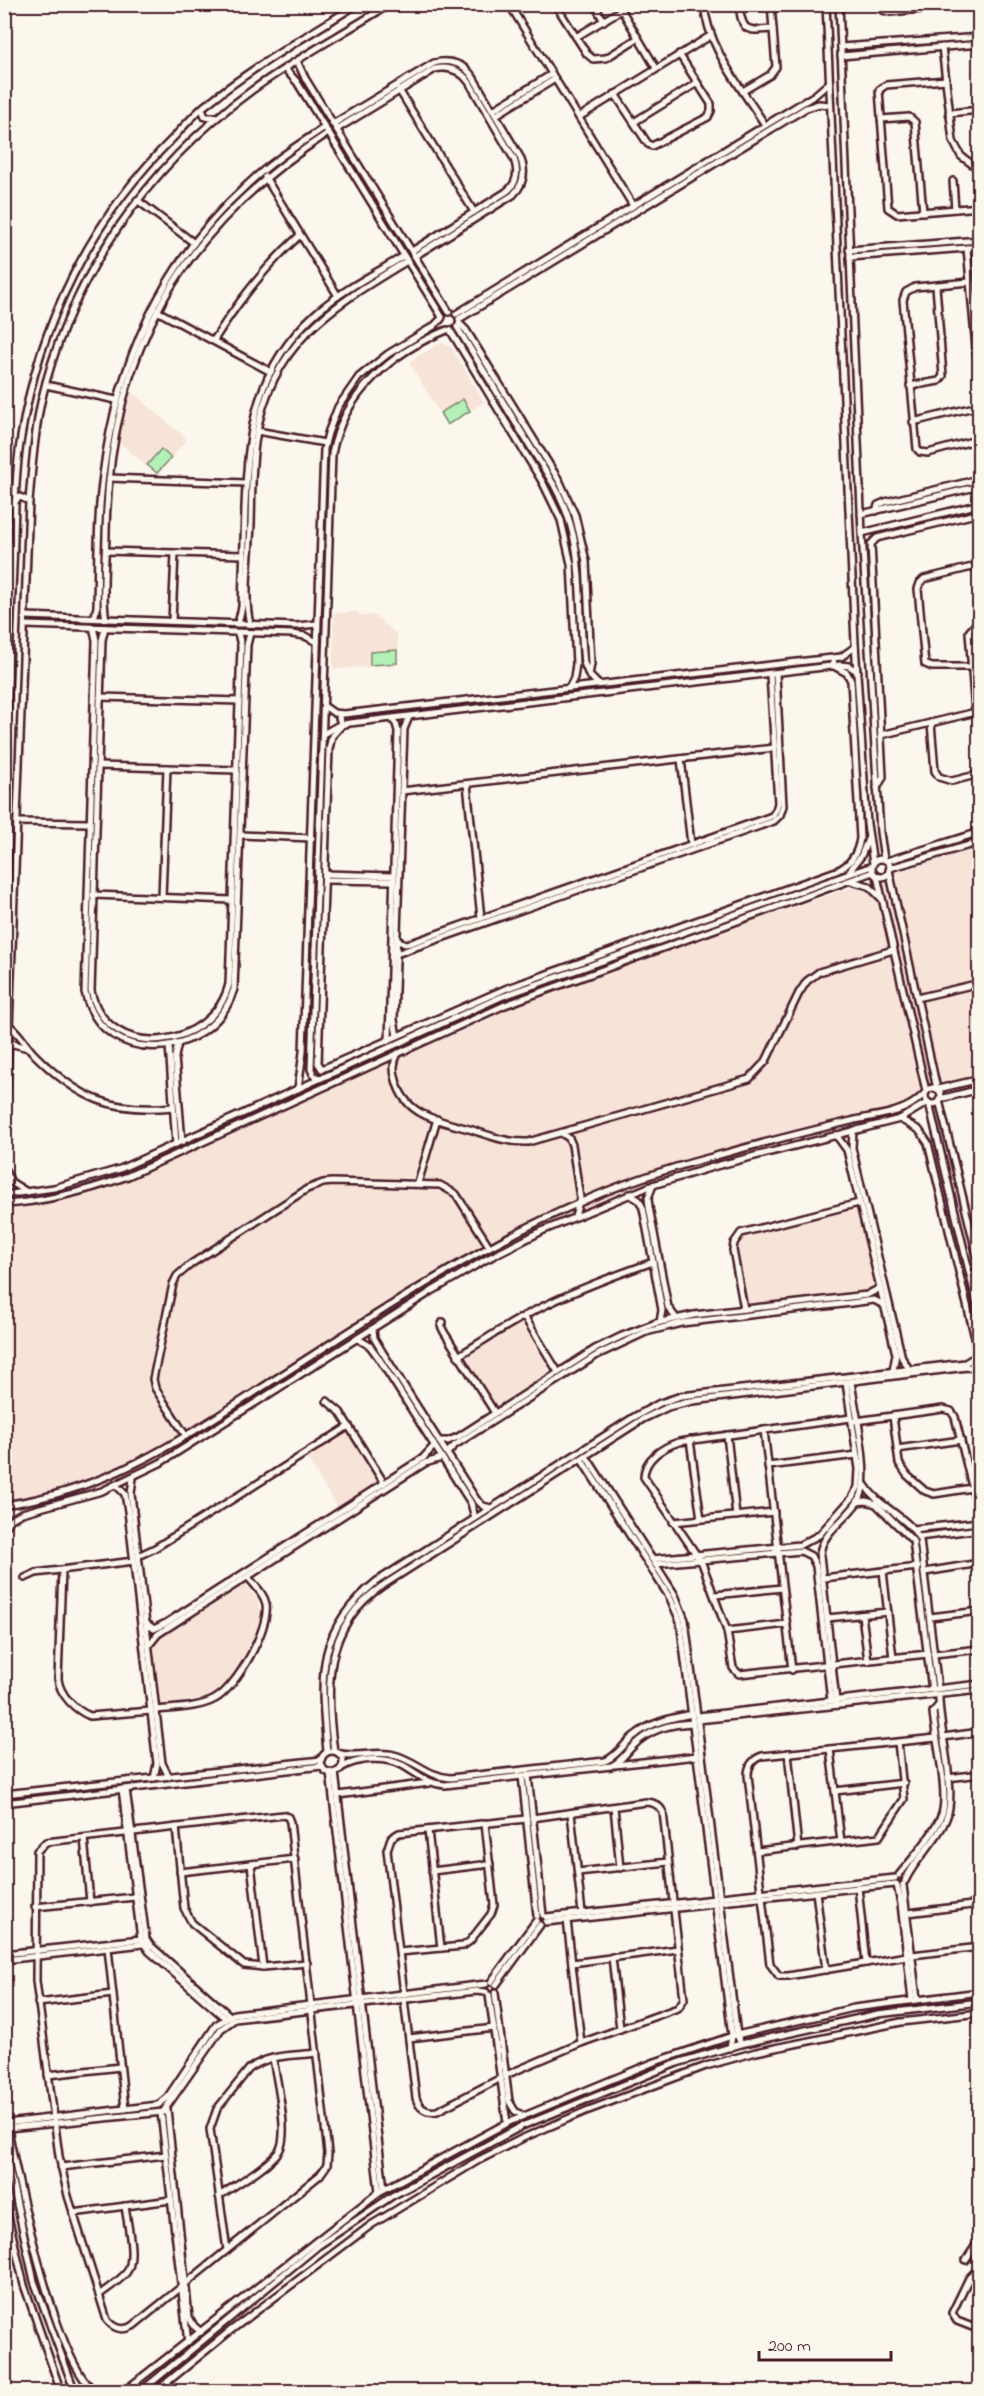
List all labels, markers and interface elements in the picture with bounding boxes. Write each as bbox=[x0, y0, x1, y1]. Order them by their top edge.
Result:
scale bar bbox=[759, 2324, 891, 2362]
text: 200 m bbox=[768, 2334, 811, 2360]

